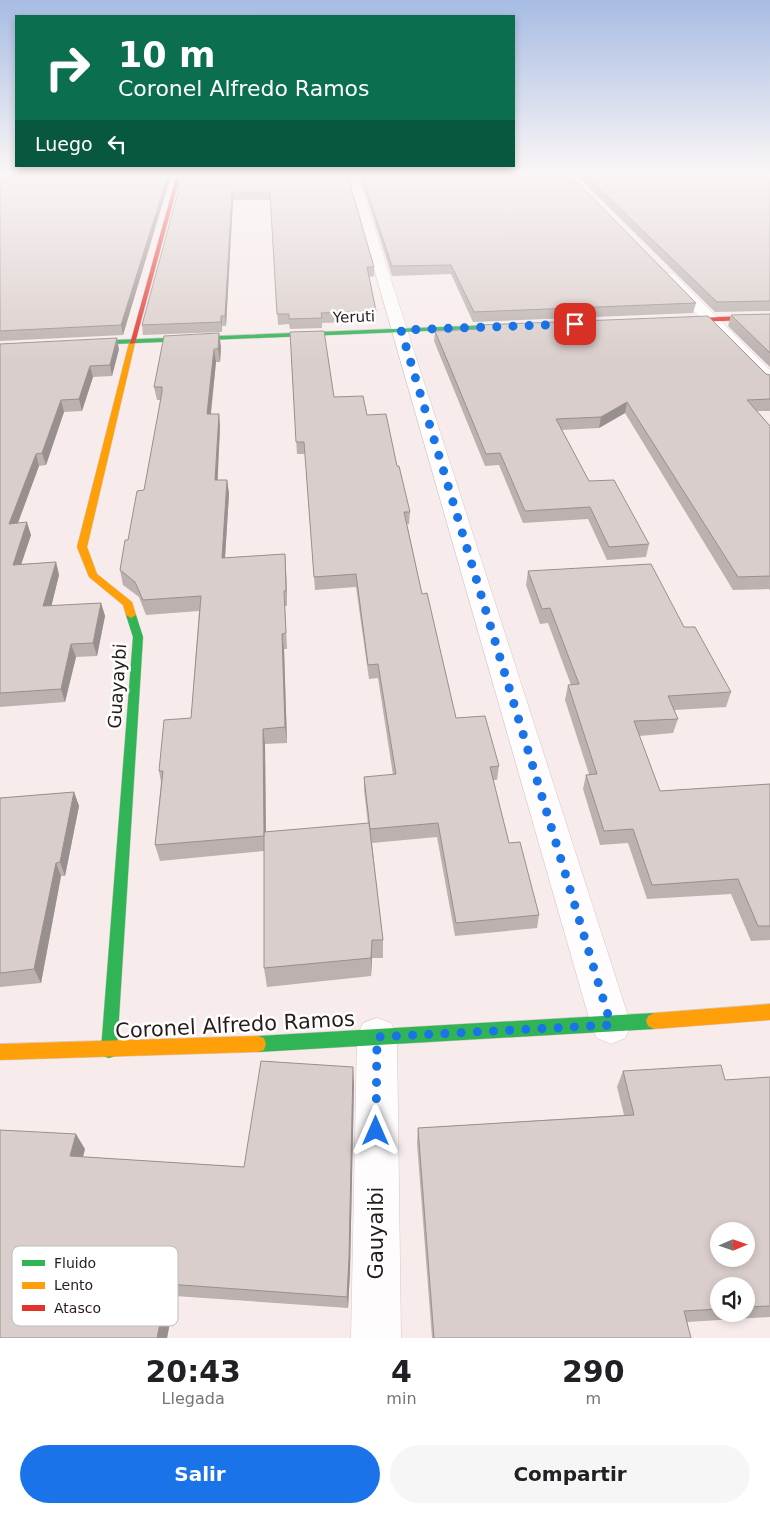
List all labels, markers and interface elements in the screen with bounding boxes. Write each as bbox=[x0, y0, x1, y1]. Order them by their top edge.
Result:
icon: right bbox=[35, 35, 100, 100]
text: 10 m bbox=[118, 35, 215, 75]
text: Coronel Alfredo Ramos bbox=[118, 76, 370, 101]
icon: left bbox=[103, 130, 131, 158]
text: Luego bbox=[35, 133, 93, 155]
pin bbox=[554, 303, 596, 345]
street label: Yeruti bbox=[332, 307, 375, 327]
icon: arrive bbox=[561, 310, 589, 338]
street label: Guayaybi bbox=[104, 643, 130, 729]
street label: Coronel Alfredo Ramos bbox=[115, 1007, 355, 1043]
position arrow bbox=[349, 1104, 401, 1156]
street label: Gauyaibi bbox=[364, 1187, 388, 1279]
north arrow bbox=[710, 1222, 755, 1268]
map controls bbox=[710, 1222, 755, 1322]
legend bbox=[12, 1246, 178, 1326]
text: Fluido bbox=[54, 1255, 96, 1271]
text: Lento bbox=[54, 1277, 93, 1293]
button: sound bbox=[710, 1277, 755, 1322]
text: Atasco bbox=[54, 1300, 101, 1316]
text: 20:43 bbox=[145, 1354, 241, 1389]
text: 4 bbox=[391, 1354, 412, 1389]
text: 290 bbox=[562, 1354, 625, 1389]
text: Llegada bbox=[162, 1389, 225, 1408]
text: min bbox=[386, 1389, 417, 1408]
text: m bbox=[585, 1389, 601, 1408]
button: Salir bbox=[20, 1445, 380, 1503]
button: Compartir bbox=[390, 1445, 750, 1503]

